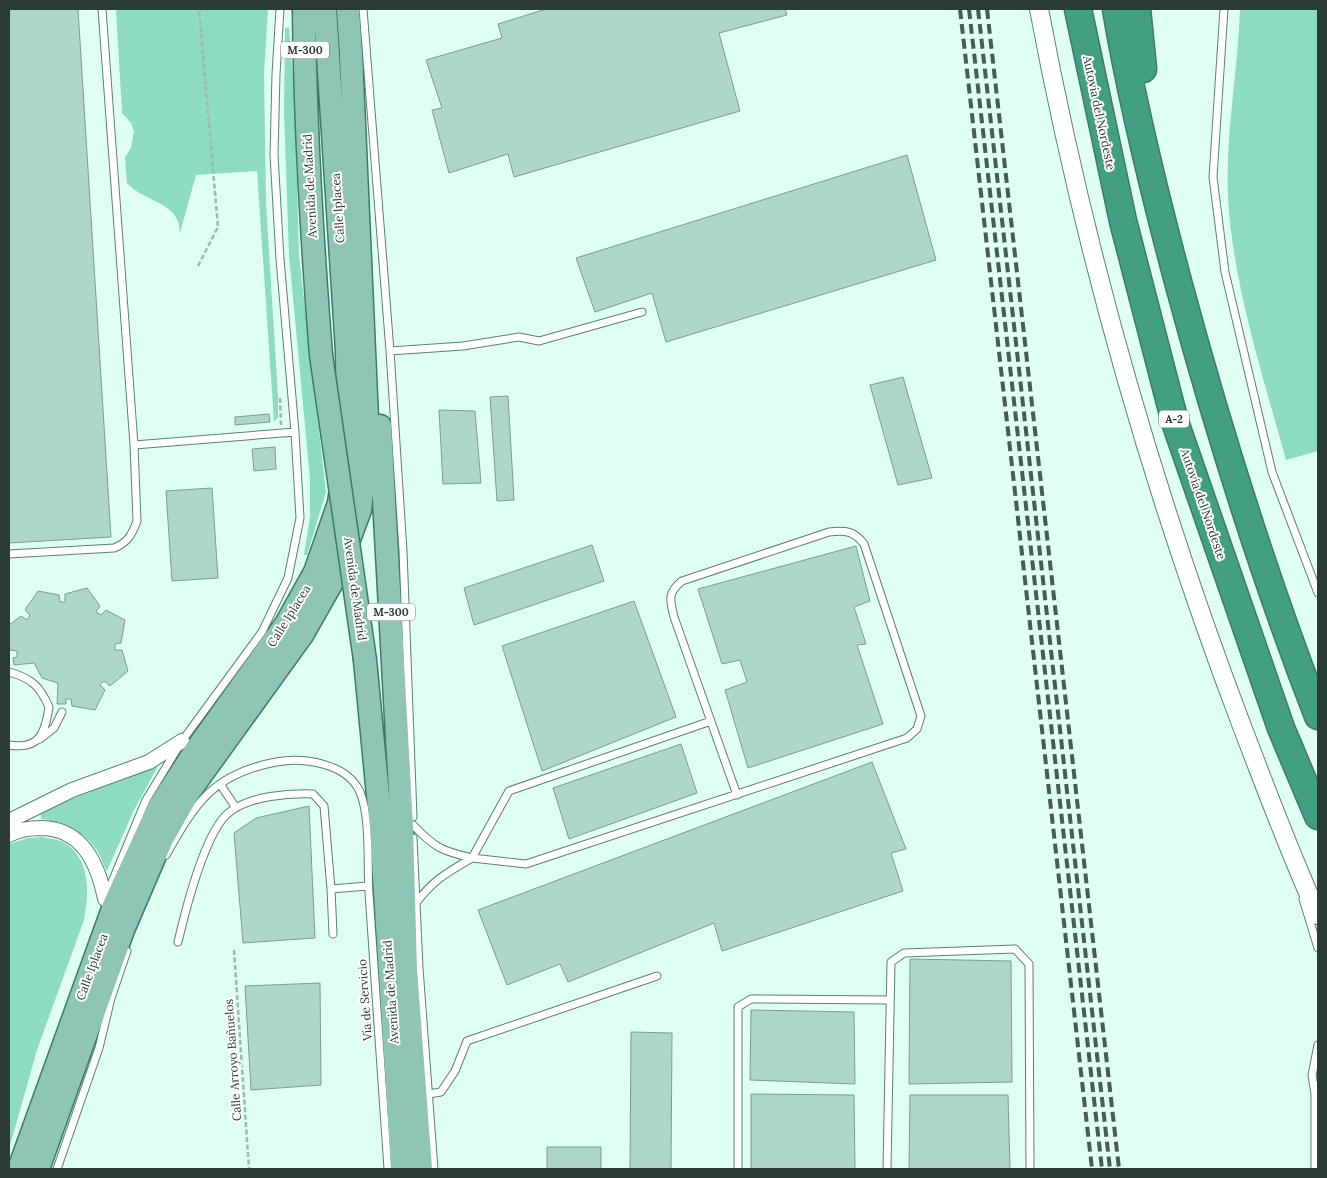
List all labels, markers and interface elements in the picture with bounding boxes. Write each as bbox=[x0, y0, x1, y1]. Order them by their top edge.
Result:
road number: M-300 bbox=[281, 42, 329, 58]
street label: Autovía del Nordeste bbox=[1080, 53, 1119, 172]
street label: Avenida de Madrid bbox=[299, 134, 320, 239]
street label: Calle Iplacea bbox=[328, 172, 347, 244]
road number: A-2 bbox=[1159, 410, 1189, 428]
street label: Autovía del Nordeste bbox=[1177, 445, 1230, 562]
street label: Avenida de Madrid bbox=[341, 535, 370, 641]
street label: Calle Iplacea bbox=[264, 582, 314, 649]
road number: M-300 bbox=[367, 604, 415, 620]
street label: Calle Iplacea bbox=[72, 931, 111, 1002]
street label: Avenida de Madrid bbox=[379, 940, 402, 1045]
street label: Vía de Servicio bbox=[354, 959, 375, 1042]
street label: Calle Arroyo Bañuelos bbox=[221, 998, 244, 1122]

